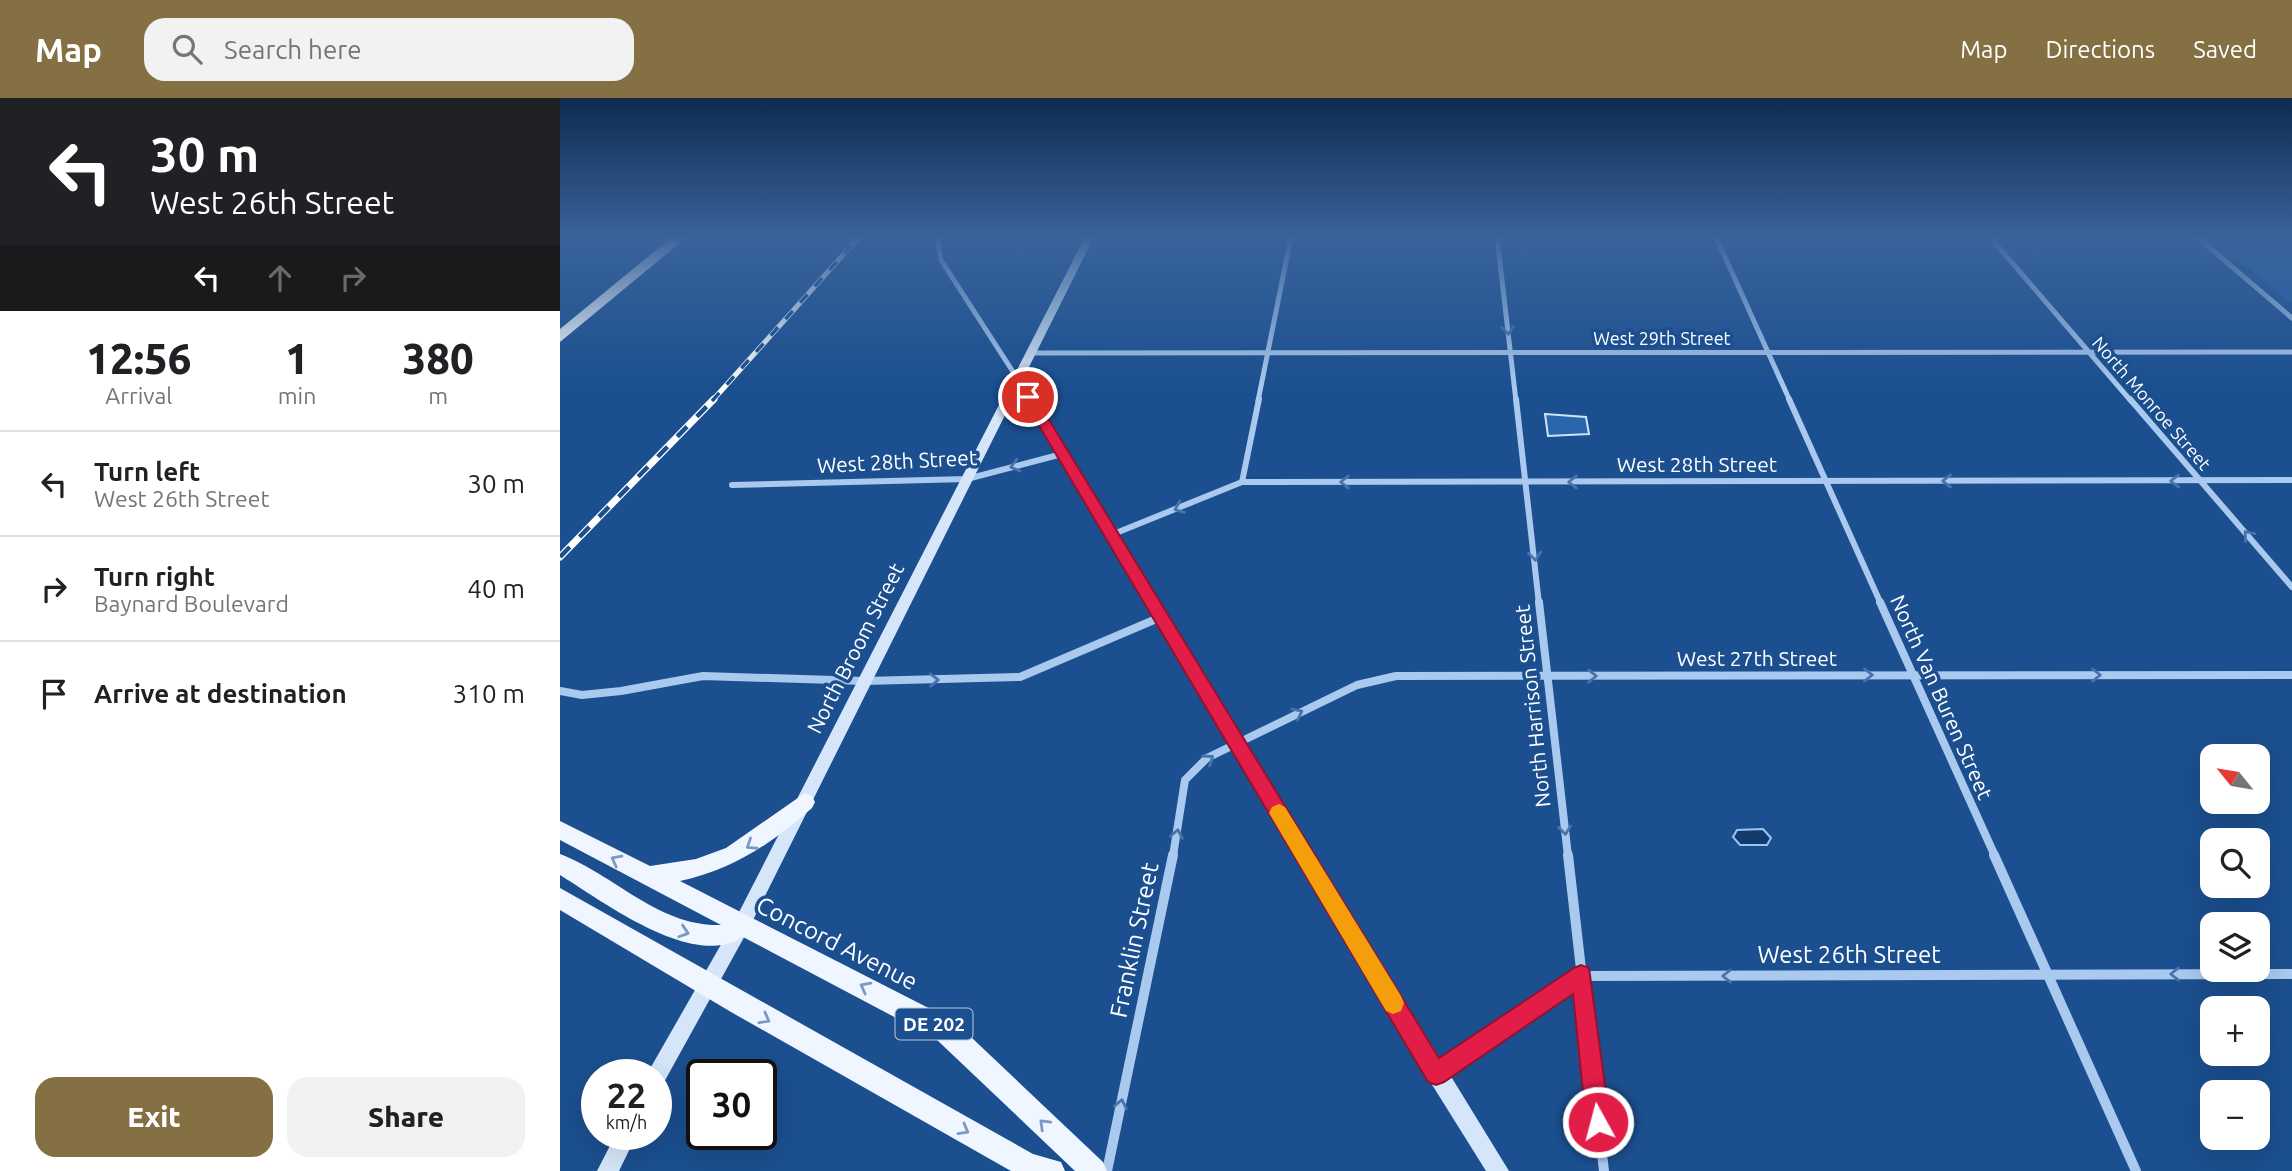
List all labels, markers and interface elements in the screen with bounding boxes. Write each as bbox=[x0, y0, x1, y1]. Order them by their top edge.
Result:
search box bbox=[144, 18, 634, 81]
icon: search bbox=[168, 30, 206, 68]
text: Map bbox=[35, 31, 102, 68]
text: Search here bbox=[224, 35, 362, 64]
text: Map bbox=[1960, 36, 2007, 63]
text: Directions bbox=[2045, 36, 2155, 63]
text: Saved bbox=[2193, 36, 2257, 63]
icon: left bbox=[35, 126, 126, 217]
text: 30 m bbox=[150, 126, 259, 181]
text: West 26th Street bbox=[150, 184, 394, 220]
icon: left bbox=[188, 259, 226, 297]
icon: ahead bbox=[261, 259, 299, 297]
icon: right bbox=[334, 259, 372, 297]
one-way arrow bbox=[1500, 324, 1515, 335]
street label: West 29th Street bbox=[1593, 328, 1731, 348]
street label: North Monroe Street bbox=[2089, 332, 2215, 474]
text: 12:56 bbox=[86, 335, 191, 382]
text: 1 bbox=[285, 335, 309, 382]
text: 380 bbox=[403, 335, 474, 382]
pin bbox=[998, 367, 1058, 427]
icon: arrive bbox=[1009, 378, 1047, 416]
text: Arrival bbox=[105, 383, 172, 408]
text: min bbox=[278, 383, 316, 408]
text: m bbox=[428, 383, 448, 408]
street label: West 28th Street bbox=[816, 445, 978, 477]
street label: West 28th Street bbox=[1617, 452, 1777, 476]
text: Turn left bbox=[94, 457, 200, 486]
one-way arrow bbox=[1009, 458, 1021, 472]
icon: left bbox=[35, 465, 73, 503]
text: 30 m bbox=[467, 469, 525, 498]
one-way arrow bbox=[1942, 473, 1952, 489]
one-way arrow bbox=[2169, 473, 2180, 488]
one-way arrow bbox=[1340, 474, 1350, 490]
one-way arrow bbox=[1567, 474, 1578, 490]
text: West 26th Street bbox=[94, 486, 270, 511]
one-way arrow bbox=[1173, 500, 1186, 514]
one-way arrow bbox=[2244, 531, 2256, 544]
one-way arrow bbox=[1527, 550, 1542, 561]
street label: North Broom Street bbox=[802, 559, 908, 737]
text: Turn right bbox=[94, 562, 215, 591]
icon: right bbox=[35, 570, 73, 608]
text: 40 m bbox=[467, 574, 525, 603]
text: Baynard Boulevard bbox=[94, 591, 289, 616]
street label: North Van Buren Street bbox=[1886, 591, 1998, 803]
street label: North Harrison Street bbox=[1509, 604, 1555, 808]
street label: West 27th Street bbox=[1677, 646, 1837, 670]
one-way arrow bbox=[1863, 667, 1874, 683]
one-way arrow bbox=[2091, 667, 2101, 683]
one-way arrow bbox=[1587, 668, 1597, 684]
one-way arrow bbox=[929, 672, 939, 688]
icon: arrive bbox=[35, 675, 73, 713]
text: Arrive at destination bbox=[94, 679, 347, 708]
text: 310 m bbox=[453, 679, 525, 708]
one-way arrow bbox=[1291, 708, 1303, 722]
north arrow bbox=[2200, 744, 2270, 814]
map controls bbox=[2200, 744, 2270, 1150]
one-way arrow bbox=[1201, 755, 1214, 767]
one-way arrow bbox=[1557, 825, 1572, 836]
one-way arrow bbox=[1169, 828, 1184, 840]
button: search bbox=[2200, 828, 2270, 898]
one-way arrow bbox=[746, 836, 759, 849]
one-way arrow bbox=[611, 854, 623, 868]
street label: Franklin Street bbox=[1104, 859, 1164, 1020]
street label: Concord Avenue bbox=[752, 891, 922, 995]
button: layers bbox=[2200, 912, 2270, 982]
one-way arrow bbox=[678, 924, 690, 938]
street label: West 26th Street bbox=[1757, 941, 1941, 968]
one-way arrow bbox=[2169, 966, 2180, 982]
one-way arrow bbox=[1721, 968, 1732, 984]
one-way arrow bbox=[860, 982, 872, 996]
button: + bbox=[2200, 996, 2270, 1066]
road number: DE 202 bbox=[896, 1008, 972, 1040]
one-way arrow bbox=[758, 1011, 770, 1024]
speed limit sign: 30 bbox=[686, 1059, 777, 1150]
text: 22 bbox=[607, 1075, 646, 1115]
button: Exit bbox=[35, 1077, 273, 1157]
button: Share bbox=[287, 1077, 525, 1157]
button: − bbox=[2200, 1080, 2270, 1150]
position arrow bbox=[1561, 1085, 1635, 1159]
one-way arrow bbox=[1113, 1098, 1127, 1110]
text: km/h bbox=[606, 1112, 647, 1132]
one-way arrow bbox=[1039, 1120, 1052, 1132]
one-way arrow bbox=[956, 1122, 969, 1135]

